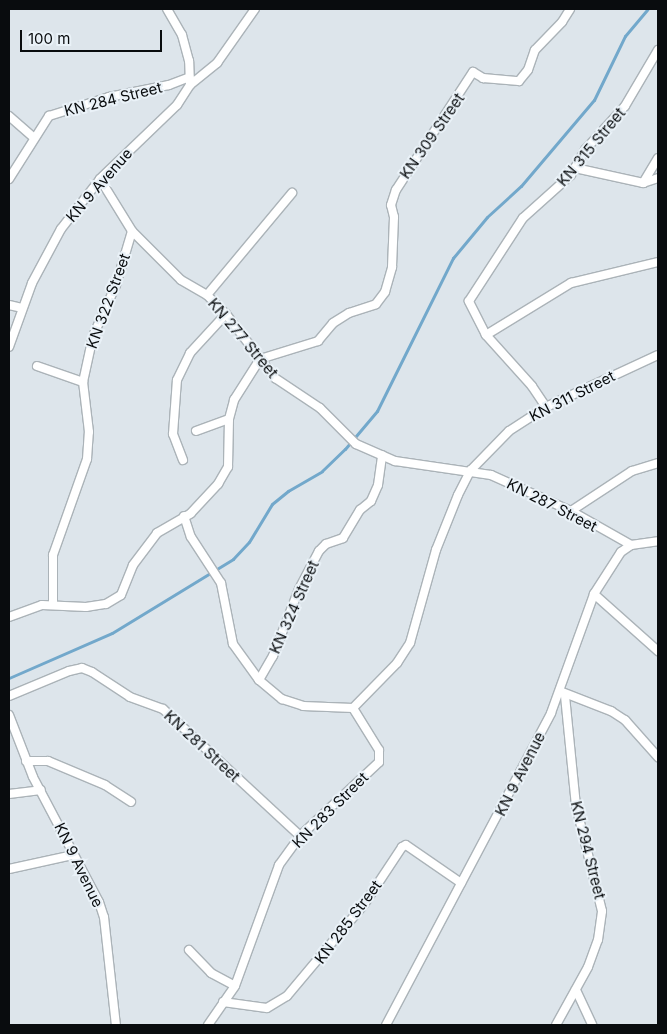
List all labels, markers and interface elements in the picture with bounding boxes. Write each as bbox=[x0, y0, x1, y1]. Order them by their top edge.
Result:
scale bar bbox=[22, 20, 165, 52]
text: 100 m bbox=[28, 29, 70, 48]
street label: KN 284 Street bbox=[62, 78, 164, 120]
street label: KN 309 Street bbox=[396, 90, 468, 182]
street label: KN 315 Street bbox=[553, 104, 629, 190]
street label: KN 9 Avenue bbox=[62, 144, 136, 226]
street label: KN 322 Street bbox=[82, 251, 134, 351]
street label: KN 277 Street bbox=[204, 294, 282, 382]
street label: KN 311 Street bbox=[526, 367, 618, 425]
street label: KN 287 Street bbox=[504, 474, 600, 536]
street label: KN 324 Street bbox=[265, 558, 323, 656]
street label: KN 281 Street bbox=[161, 706, 243, 786]
street label: KN 9 Avenue bbox=[491, 729, 549, 819]
street label: KN 283 Street bbox=[288, 768, 372, 852]
street label: KN 294 Street bbox=[567, 799, 609, 901]
street label: KN 9 Avenue bbox=[51, 820, 107, 910]
street label: KN 285 Street bbox=[311, 877, 385, 967]

